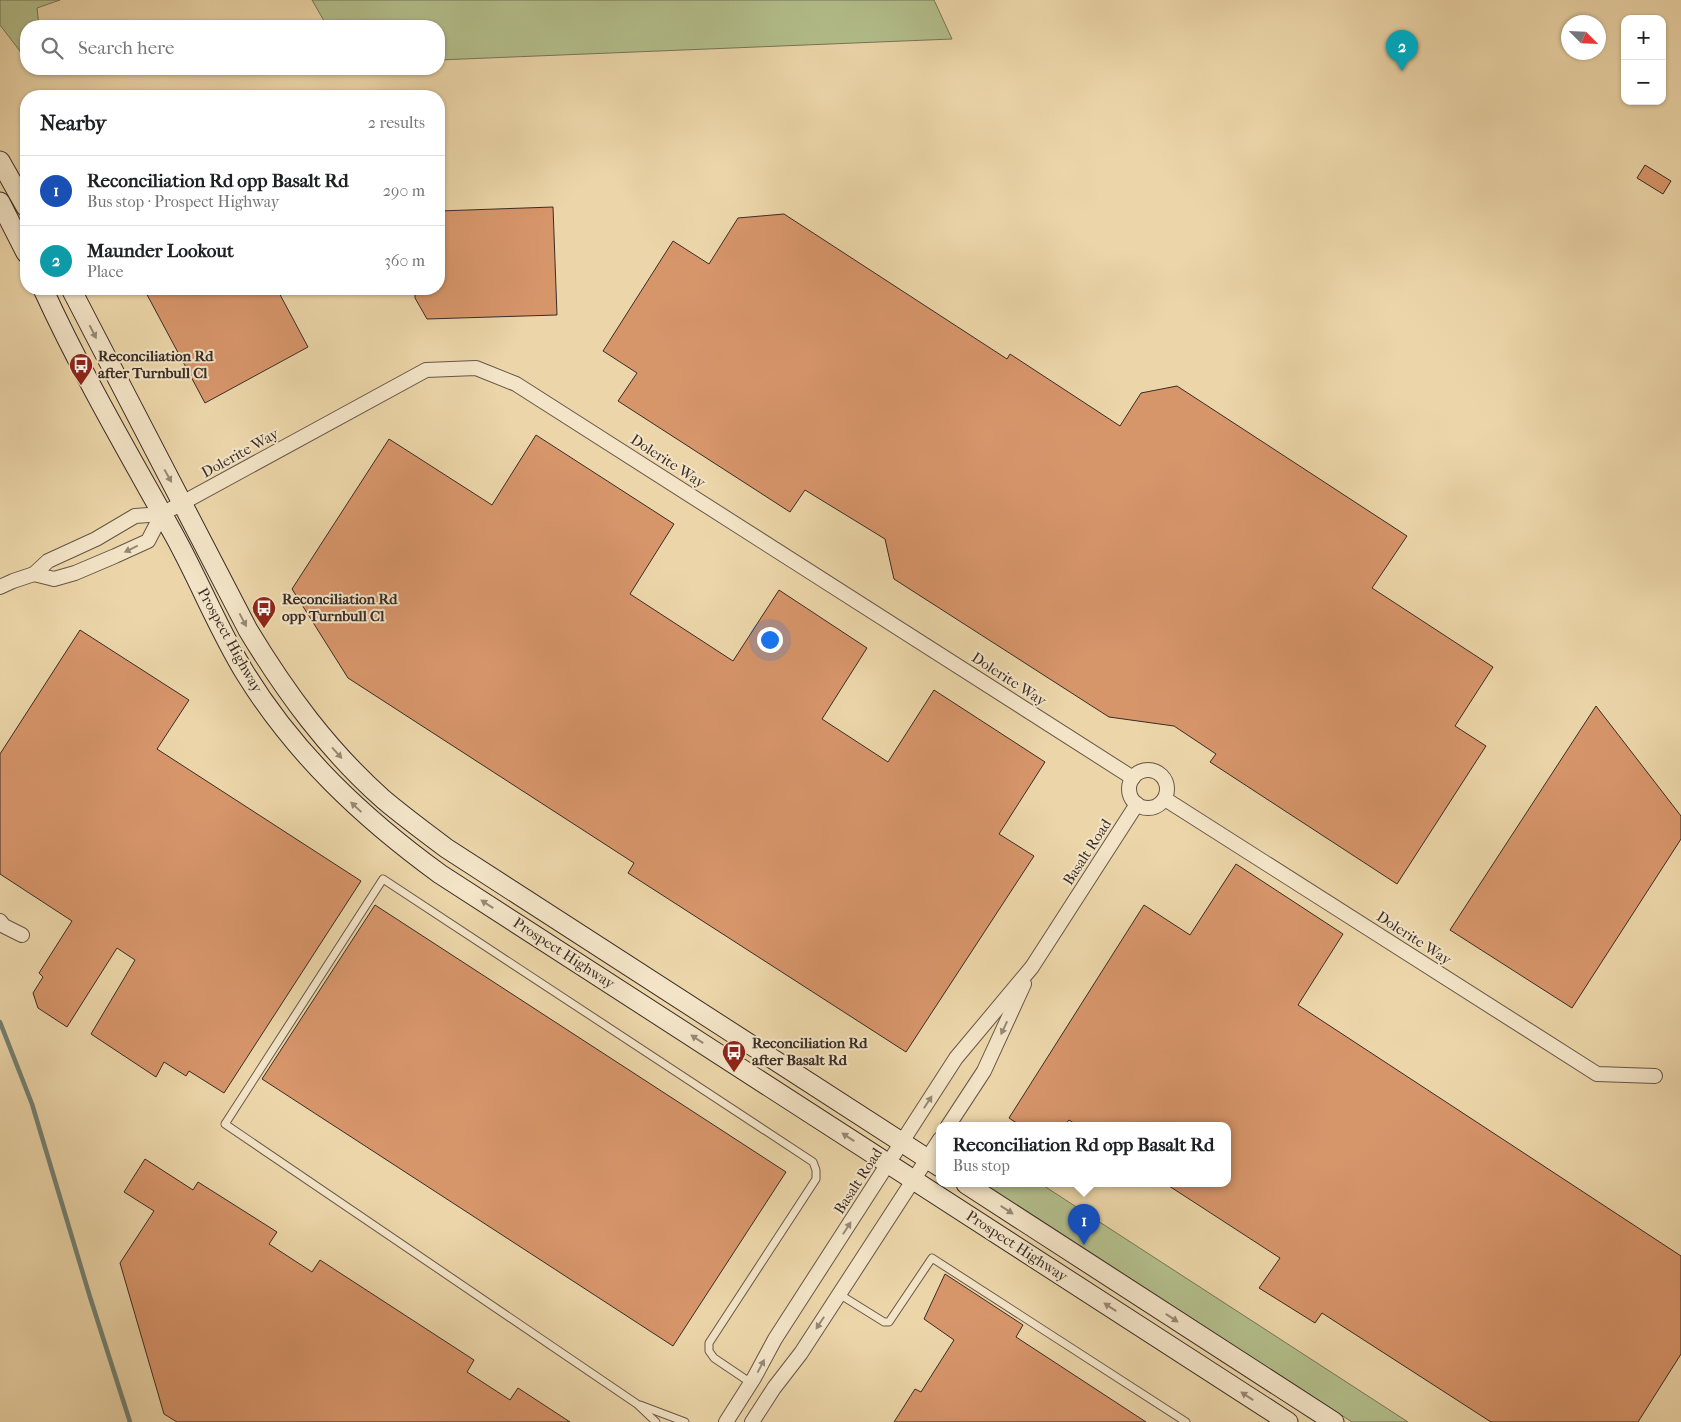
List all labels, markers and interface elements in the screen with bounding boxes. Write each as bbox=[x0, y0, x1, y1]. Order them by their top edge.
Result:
north arrow bbox=[1561, 15, 1606, 60]
map controls bbox=[1621, 15, 1666, 105]
button: + bbox=[1621, 15, 1666, 60]
search box bbox=[20, 20, 445, 75]
pin: 2 bbox=[1386, 30, 1418, 71]
icon: search bbox=[38, 34, 66, 62]
text: Search here bbox=[78, 37, 174, 59]
button: − bbox=[1621, 60, 1666, 105]
text: Nearby bbox=[40, 111, 106, 135]
text: 2 results bbox=[368, 113, 425, 132]
text: Reconciliation Rd opp Basalt Rd bbox=[87, 170, 349, 192]
text: 1 bbox=[53, 181, 59, 200]
text: 290 m bbox=[383, 181, 425, 200]
text: Bus stop · Prospect Highway bbox=[87, 192, 279, 211]
text: Maunder Lookout bbox=[87, 240, 234, 262]
text: 2 bbox=[52, 251, 60, 270]
text: 360 m bbox=[384, 251, 425, 270]
text: Place bbox=[87, 262, 123, 281]
one-way arrow bbox=[89, 325, 97, 339]
place label: Reconciliation Rd after Turnbull Cl bbox=[98, 347, 214, 382]
bus stop icon: Reconciliation Rd after Turnbull Cl bbox=[68, 352, 94, 386]
street label: Dolerite Way bbox=[198, 424, 283, 482]
street label: Dolerite Way bbox=[627, 430, 710, 492]
one-way arrow bbox=[164, 469, 173, 483]
one-way arrow bbox=[124, 545, 138, 553]
street label: Prospect Highway bbox=[194, 584, 267, 697]
place label: Reconciliation Rd opp Turnbull Cl bbox=[282, 590, 398, 625]
bus stop icon: Reconciliation Rd opp Turnbull Cl bbox=[251, 595, 277, 629]
one-way arrow bbox=[239, 613, 247, 627]
your location bbox=[757, 627, 783, 653]
street label: Dolerite Way bbox=[968, 648, 1051, 710]
one-way arrow bbox=[331, 746, 343, 758]
one-way arrow bbox=[351, 801, 363, 813]
street label: Basalt Road bbox=[1059, 815, 1115, 888]
one-way arrow bbox=[480, 899, 494, 908]
street label: Dolerite Way bbox=[1373, 907, 1456, 969]
street label: Prospect Highway bbox=[510, 914, 619, 993]
one-way arrow bbox=[1000, 1020, 1008, 1035]
one-way arrow bbox=[690, 1034, 704, 1044]
place label: Reconciliation Rd after Basalt Rd bbox=[752, 1034, 868, 1069]
bus stop icon: Reconciliation Rd after Basalt Rd bbox=[721, 1039, 747, 1073]
one-way arrow bbox=[923, 1095, 933, 1108]
popup bbox=[936, 1122, 1231, 1187]
one-way arrow bbox=[842, 1132, 855, 1141]
text: Reconciliation Rd opp Basalt Rd bbox=[953, 1134, 1214, 1156]
street label: Basalt Road bbox=[830, 1144, 886, 1217]
text: Bus stop bbox=[953, 1156, 1010, 1175]
pin: 1 bbox=[1068, 1204, 1100, 1245]
one-way arrow bbox=[1000, 1206, 1013, 1215]
street label: Prospect Highway bbox=[963, 1207, 1072, 1286]
one-way arrow bbox=[842, 1222, 852, 1235]
one-way arrow bbox=[1104, 1303, 1117, 1312]
one-way arrow bbox=[1166, 1313, 1179, 1323]
one-way arrow bbox=[816, 1316, 825, 1330]
one-way arrow bbox=[757, 1358, 765, 1373]
one-way arrow bbox=[1240, 1391, 1254, 1400]

